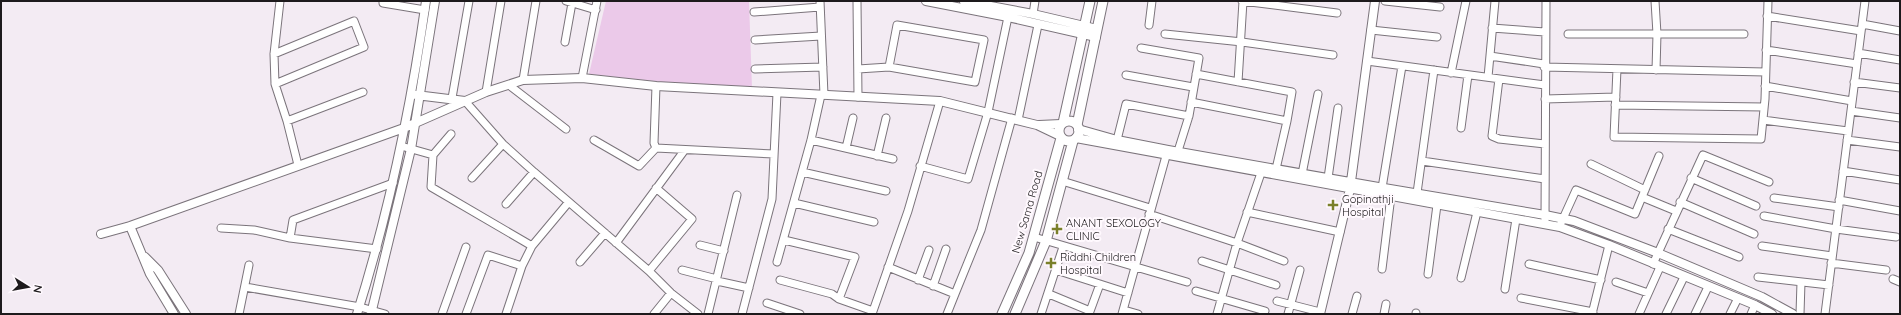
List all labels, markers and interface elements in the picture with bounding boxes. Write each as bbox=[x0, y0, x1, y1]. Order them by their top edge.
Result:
street label: New Sama Road bbox=[1009, 169, 1045, 255]
place label: Gopinathji Hospital bbox=[1342, 192, 1394, 219]
marker: Gopinathji Hospital bbox=[1327, 199, 1339, 211]
place label: ANANT SEXOLOGY CLINIC bbox=[1066, 216, 1161, 243]
marker: ANANT SEXOLOGY CLINIC bbox=[1051, 223, 1063, 235]
place label: Riddhi Children Hospital bbox=[1060, 250, 1136, 277]
marker: Riddhi Children Hospital bbox=[1045, 257, 1057, 269]
north arrow bbox=[8, 267, 48, 307]
text: N bbox=[30, 284, 45, 294]

